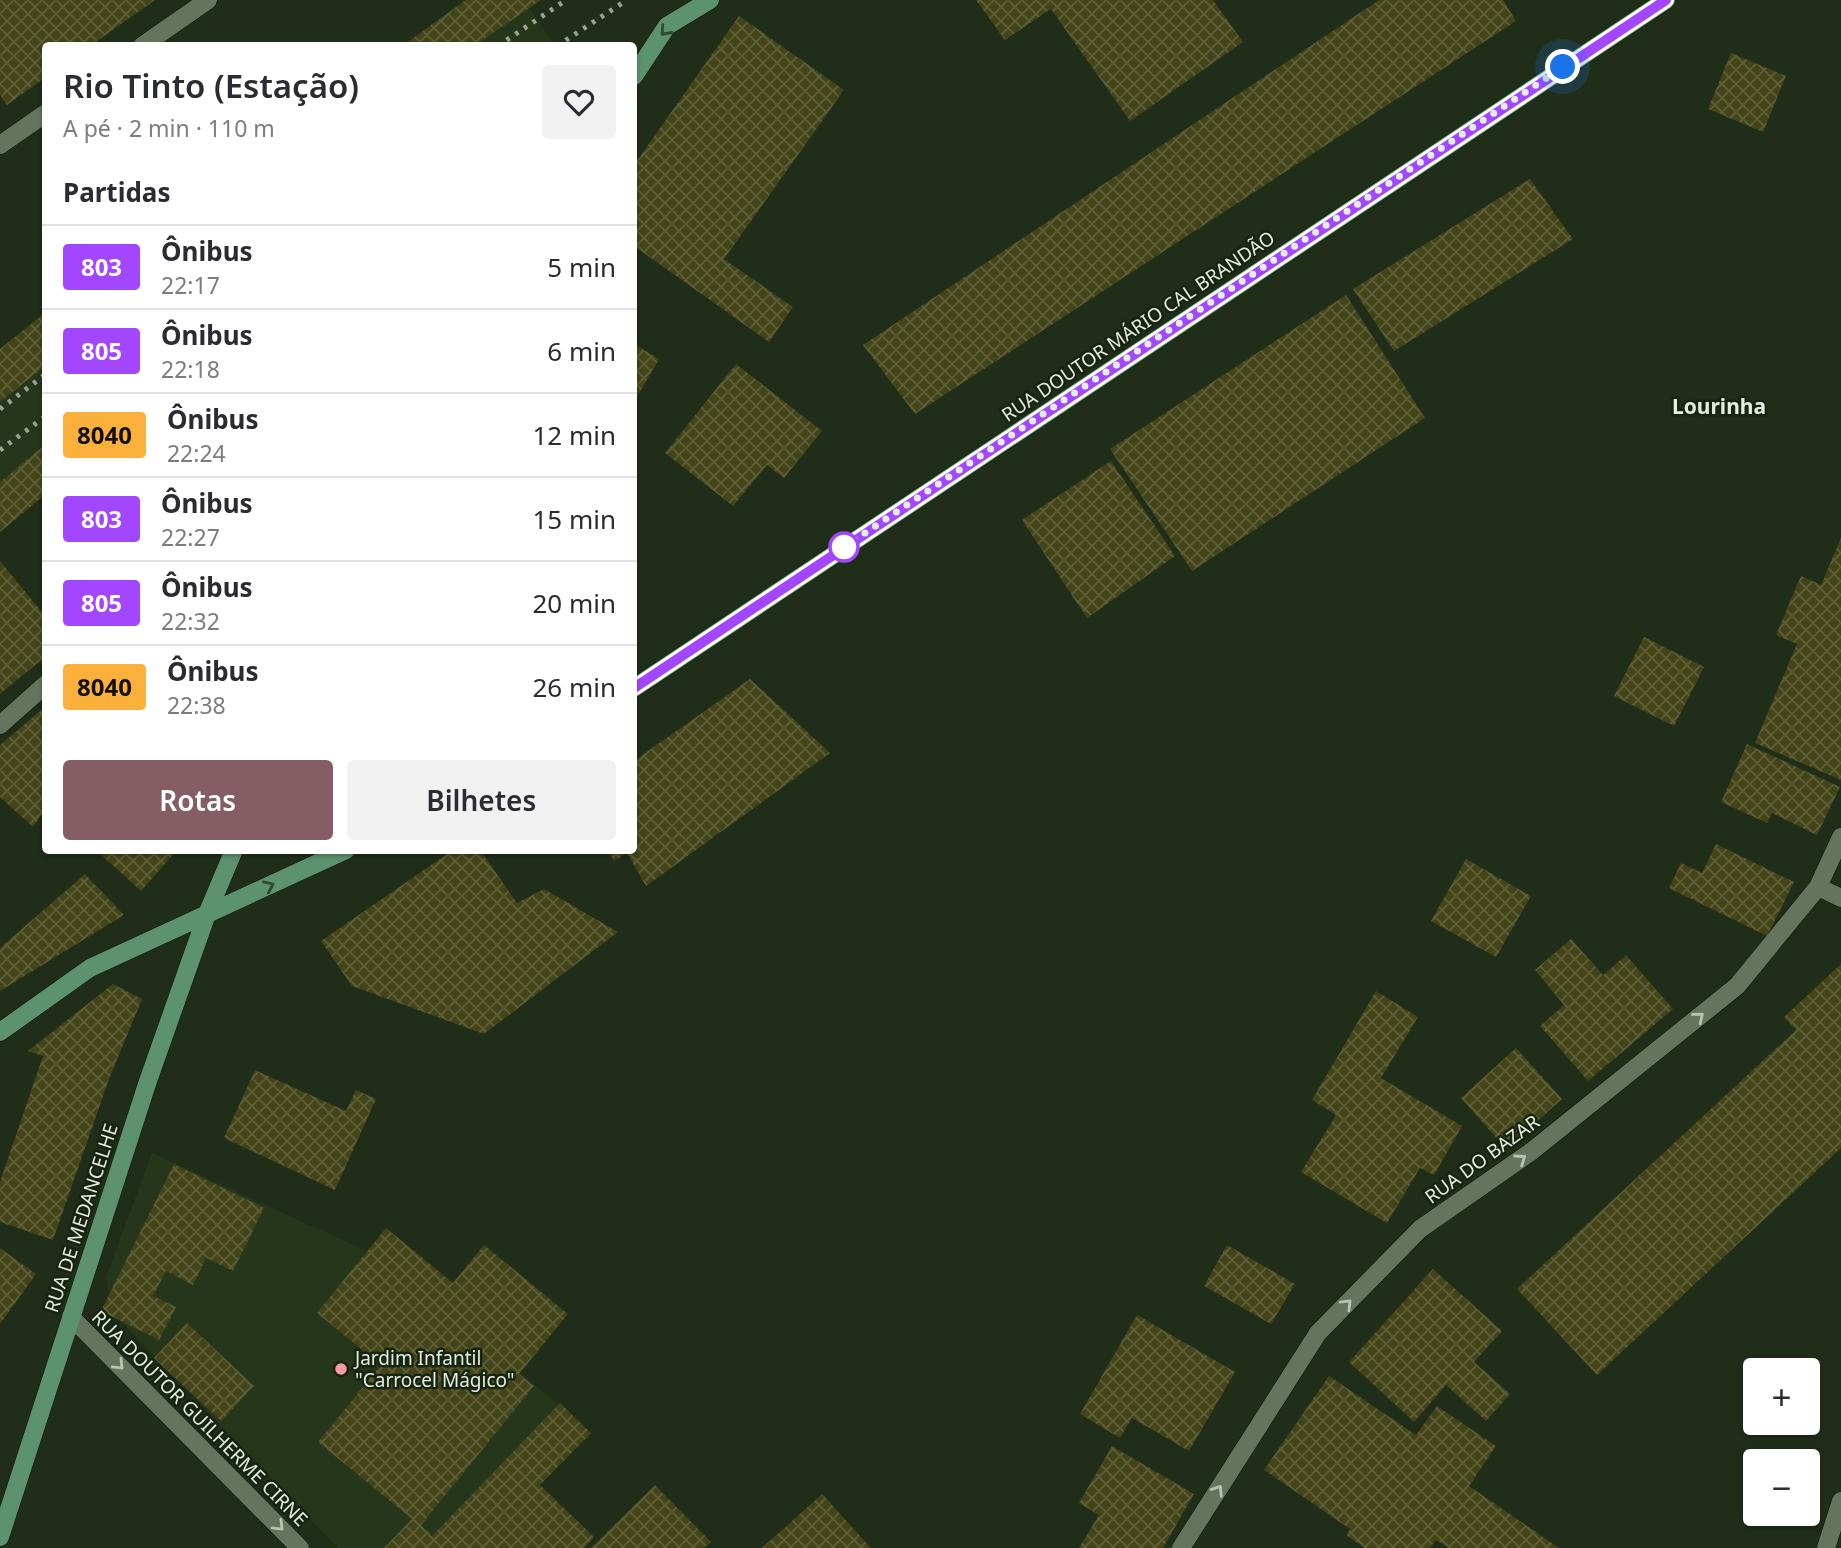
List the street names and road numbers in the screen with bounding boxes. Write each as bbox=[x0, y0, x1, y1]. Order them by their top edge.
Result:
street label: RUA DOUTOR MÁRIO CAL BRANDÃO bbox=[996, 225, 1280, 427]
street label: RUA DO BAZAR bbox=[1420, 1109, 1545, 1209]
street label: RUA DE MEDANCELHE bbox=[38, 1120, 124, 1316]
street label: RUA DOUTOR GUILHERME CIRNE bbox=[86, 1304, 314, 1532]

